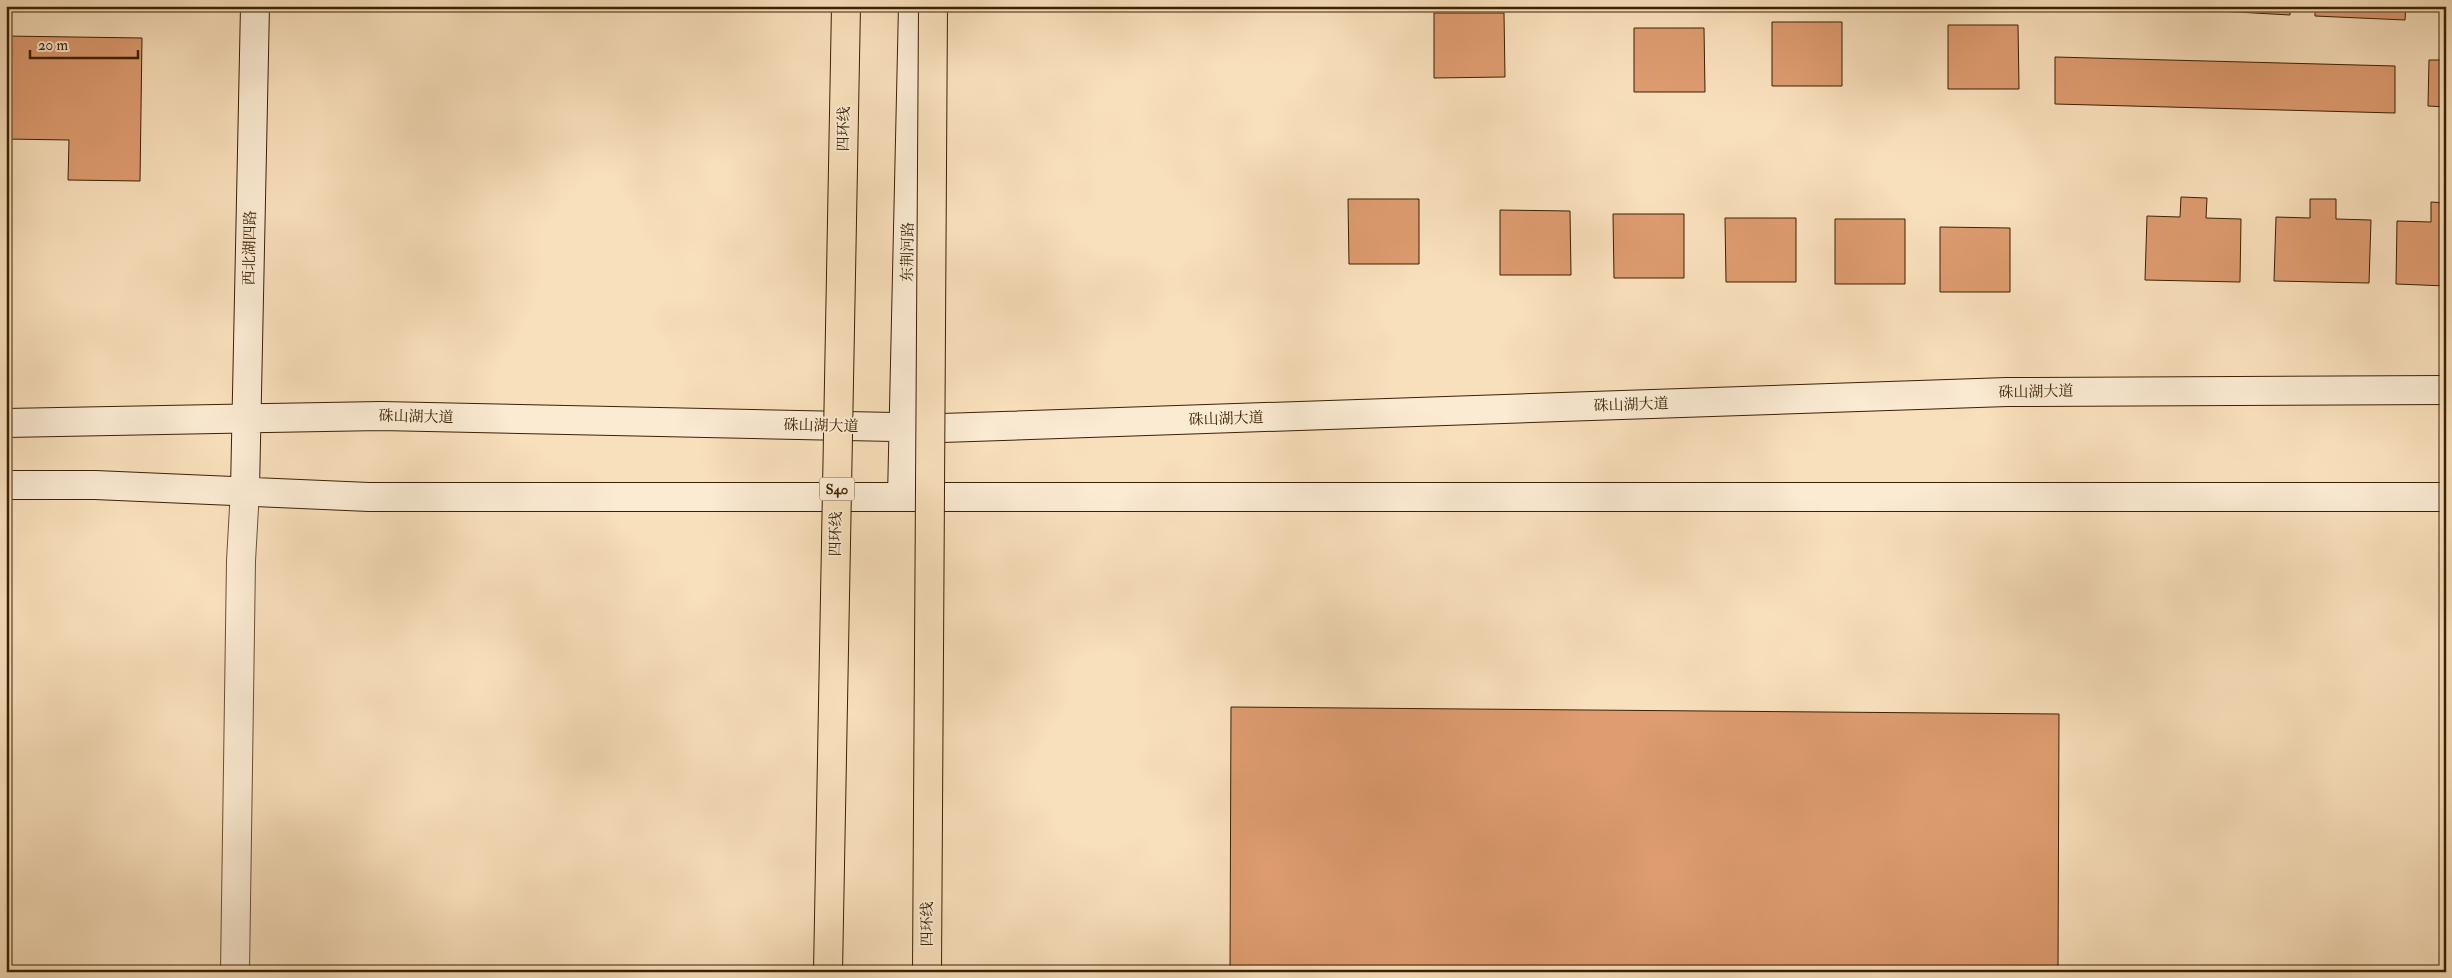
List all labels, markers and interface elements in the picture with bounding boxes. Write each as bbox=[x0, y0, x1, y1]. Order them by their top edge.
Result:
scale bar bbox=[30, 28, 138, 60]
text: 20 m bbox=[38, 36, 68, 55]
street label: 四环线 bbox=[834, 106, 854, 152]
street label: 西北湖四路 bbox=[240, 210, 260, 286]
street label: 东荆河路 bbox=[898, 222, 918, 282]
street label: 硃山湖大道 bbox=[1998, 382, 2074, 402]
street label: 硃山湖大道 bbox=[1593, 394, 1669, 416]
street label: 硃山湖大道 bbox=[378, 407, 454, 427]
street label: 硃山湖大道 bbox=[1188, 408, 1264, 430]
street label: 硃山湖大道 bbox=[783, 416, 859, 436]
road number: S40 bbox=[820, 478, 854, 500]
street label: 四环线 bbox=[826, 511, 846, 557]
street label: 四环线 bbox=[918, 901, 937, 947]

